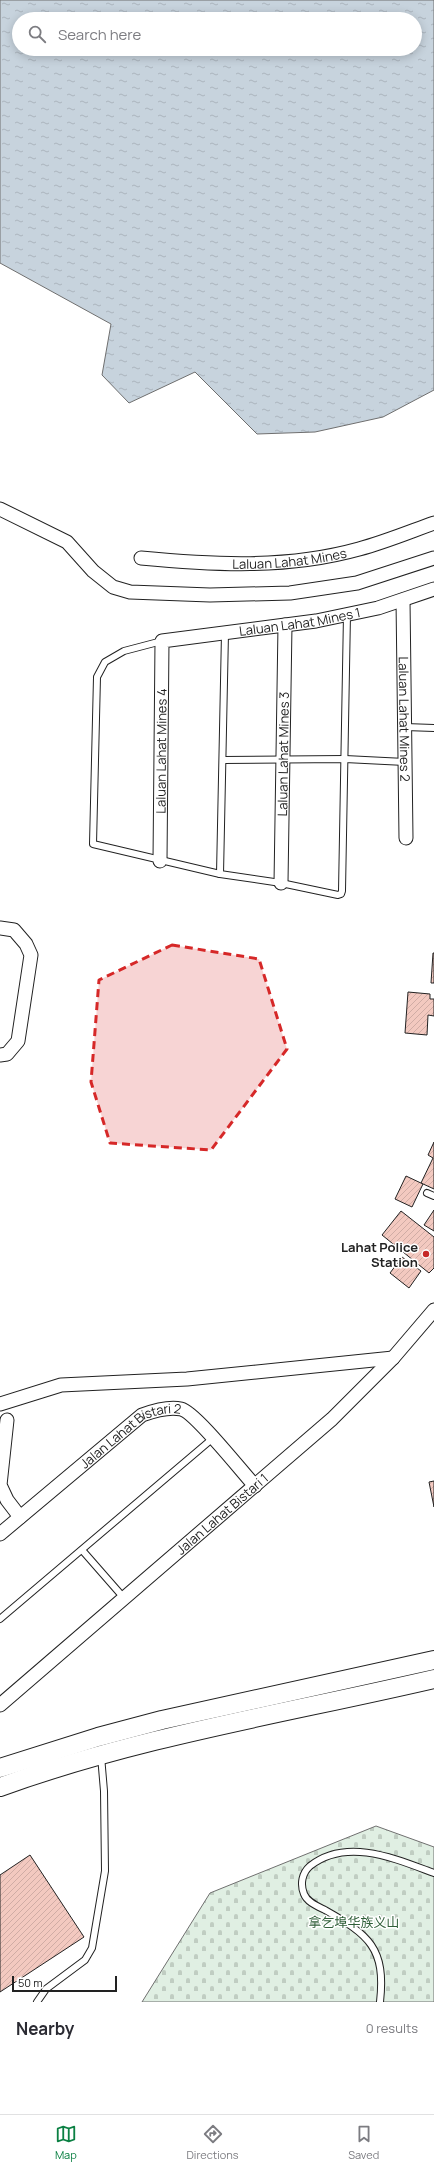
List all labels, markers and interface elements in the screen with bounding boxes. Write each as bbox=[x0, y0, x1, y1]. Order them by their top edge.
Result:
search box bbox=[12, 12, 422, 56]
icon: search bbox=[26, 23, 48, 45]
text: Search here bbox=[58, 24, 141, 45]
street label: Laluan Lahat Mines bbox=[232, 543, 349, 573]
street label: Laluan Lahat Mines 1 bbox=[238, 603, 362, 640]
street label: Laluan Lahat Mines 2 bbox=[395, 656, 414, 782]
street label: Laluan Lahat Mines 4 bbox=[151, 688, 171, 814]
street label: Laluan Lahat Mines 3 bbox=[273, 691, 293, 817]
place label: Lahat Police Station bbox=[341, 1238, 418, 1271]
marker: Lahat Police Station bbox=[421, 1249, 431, 1259]
street label: Jalan Lahat Bistari 2 bbox=[76, 1399, 182, 1472]
street label: Jalan Lahat Bistari 1 bbox=[172, 1469, 272, 1559]
park label: 拿乞埠华族义山 bbox=[308, 1913, 400, 1931]
scale bar bbox=[12, 1974, 117, 1993]
text: 50 m bbox=[18, 1975, 43, 1990]
text: Nearby bbox=[16, 2017, 74, 2040]
text: 0 results bbox=[366, 2019, 418, 2037]
tab: Map bbox=[55, 2123, 77, 2162]
tab: Directions bbox=[186, 2123, 239, 2162]
tab: Saved bbox=[348, 2123, 379, 2162]

